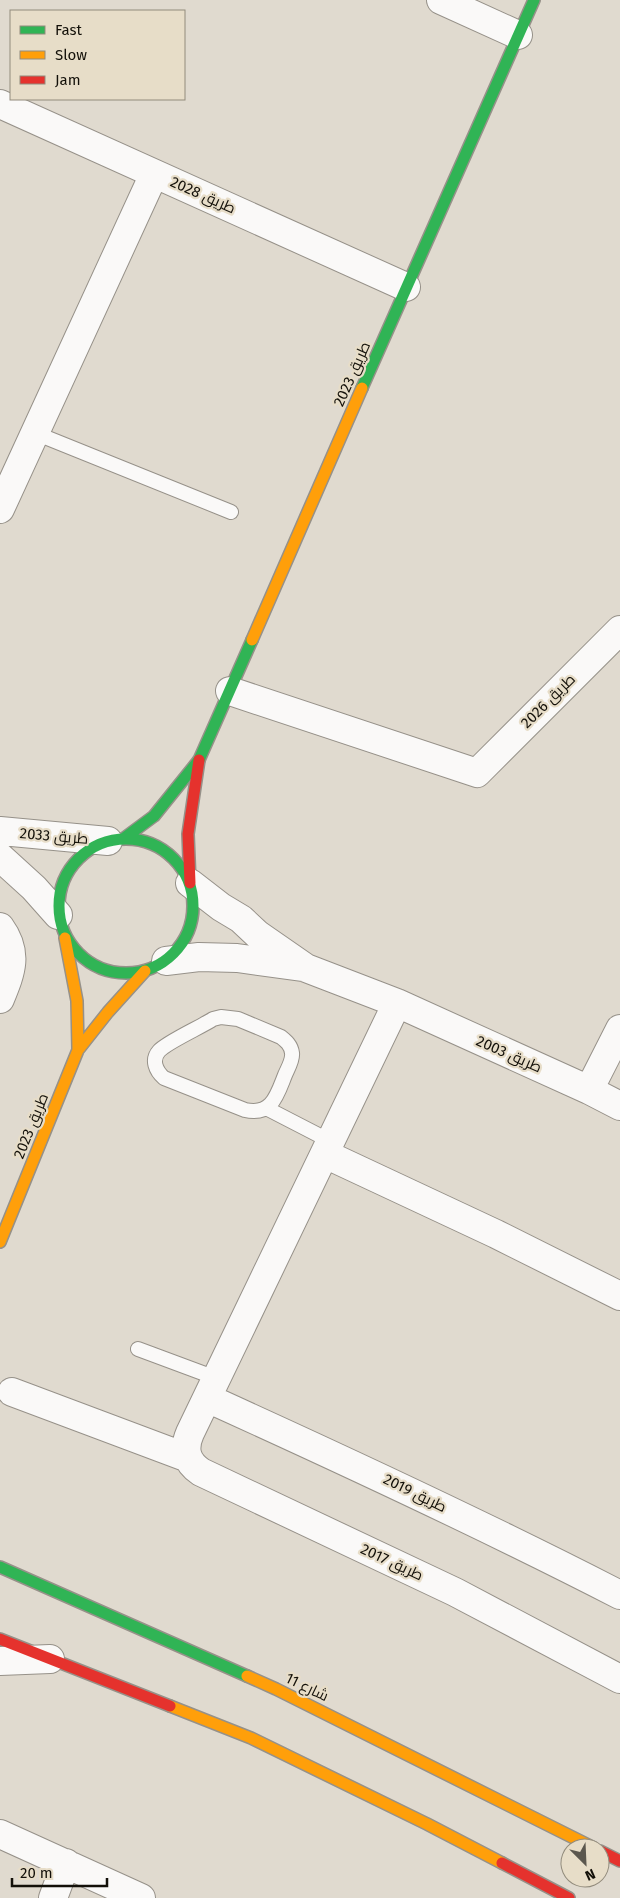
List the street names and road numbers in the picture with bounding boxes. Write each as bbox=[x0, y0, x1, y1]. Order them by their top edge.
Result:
street label: طريق 2028 bbox=[167, 173, 238, 218]
street label: طريق 2023 bbox=[330, 339, 375, 409]
street label: طريق 2026 bbox=[517, 670, 580, 733]
street label: طريق 2033 bbox=[19, 824, 89, 849]
street label: طريق 2003 bbox=[473, 1032, 545, 1077]
street label: طريق 2023 bbox=[10, 1091, 53, 1162]
street label: طريق 2019 bbox=[380, 1470, 450, 1517]
street label: طريق 2017 bbox=[357, 1540, 426, 1585]
street label: شارع 11 bbox=[282, 1669, 332, 1707]

